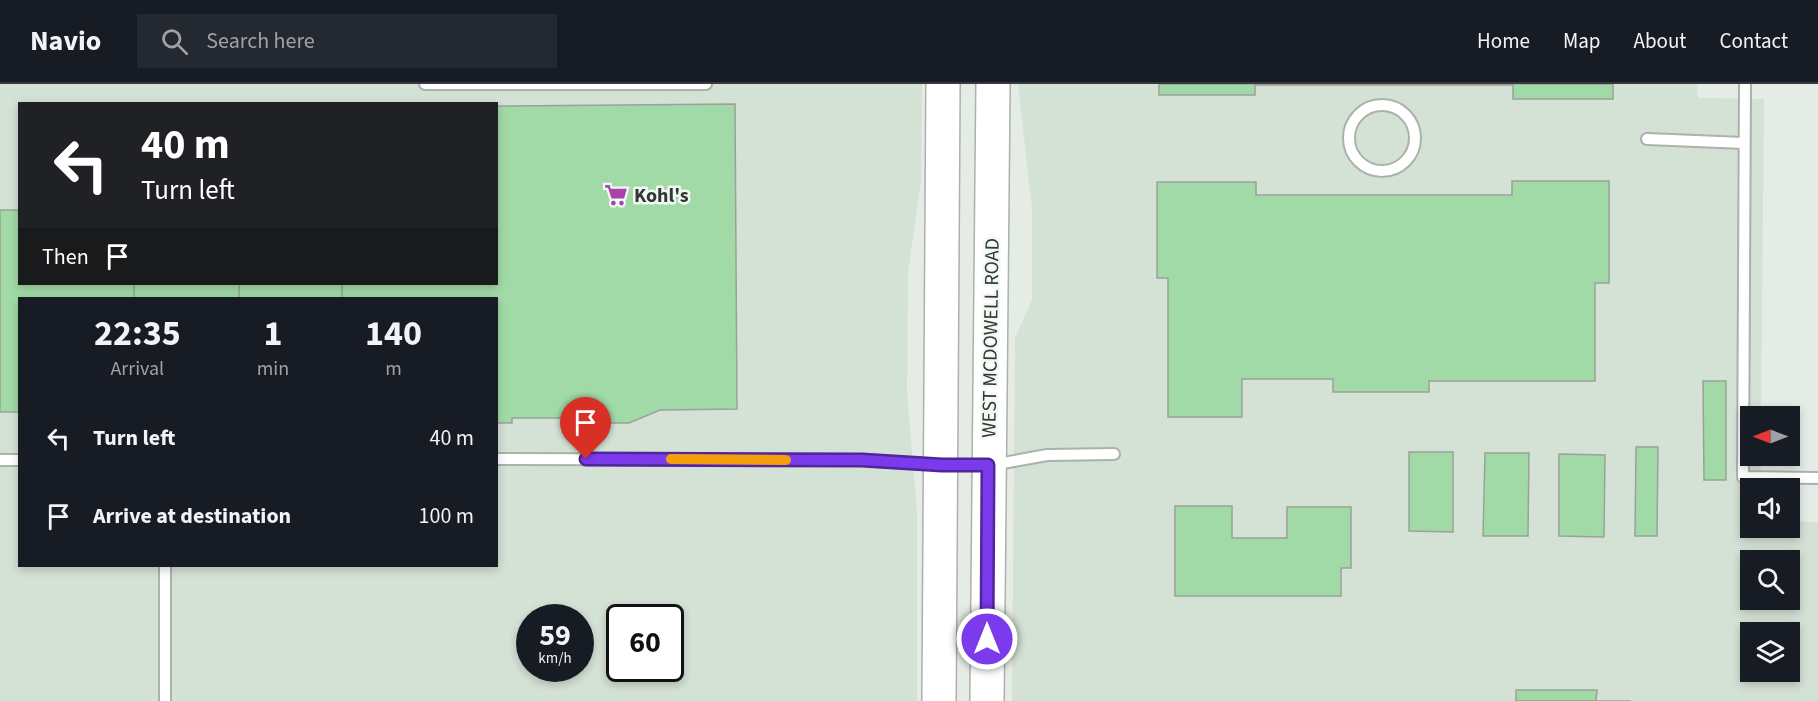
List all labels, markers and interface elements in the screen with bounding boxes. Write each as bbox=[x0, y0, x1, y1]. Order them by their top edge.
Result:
search box bbox=[137, 14, 557, 68]
text: Navio bbox=[30, 21, 101, 61]
icon: search bbox=[158, 25, 191, 58]
text: Search here bbox=[206, 25, 315, 57]
text: Home bbox=[1477, 26, 1530, 56]
text: Map bbox=[1563, 26, 1601, 56]
text: About bbox=[1634, 26, 1686, 56]
text: Contact bbox=[1719, 26, 1788, 56]
text: 40 m bbox=[141, 115, 230, 175]
icon: left bbox=[42, 126, 120, 204]
text: Turn left bbox=[141, 171, 235, 210]
supermarket icon: Kohl's bbox=[603, 182, 629, 208]
place label: Kohl's bbox=[634, 182, 689, 210]
street label: WEST MCDOWELL ROAD bbox=[975, 238, 1007, 438]
icon: arrive bbox=[101, 240, 134, 273]
text: Then bbox=[42, 241, 89, 273]
text: 22:35 bbox=[94, 308, 181, 359]
text: 1 bbox=[263, 308, 282, 359]
text: 140 bbox=[365, 308, 422, 359]
text: Arrival bbox=[110, 355, 164, 383]
text: min bbox=[257, 355, 289, 383]
text: m bbox=[385, 355, 402, 383]
pin bbox=[560, 397, 611, 459]
icon: arrive bbox=[569, 406, 602, 439]
north arrow bbox=[1740, 406, 1800, 466]
map controls bbox=[1740, 406, 1800, 682]
icon: left bbox=[42, 422, 75, 455]
text: Turn left bbox=[93, 422, 175, 454]
text: 40 m bbox=[429, 422, 474, 454]
button: sound bbox=[1740, 478, 1800, 538]
icon: arrive bbox=[42, 500, 75, 533]
text: Arrive at destination bbox=[93, 500, 291, 532]
text: 100 m bbox=[419, 500, 474, 532]
button: search bbox=[1740, 550, 1800, 610]
speed limit sign: 60 bbox=[606, 604, 684, 682]
position arrow bbox=[955, 607, 1019, 671]
text: 59 bbox=[539, 614, 571, 657]
button: layers bbox=[1740, 622, 1800, 682]
text: km/h bbox=[538, 648, 572, 669]

